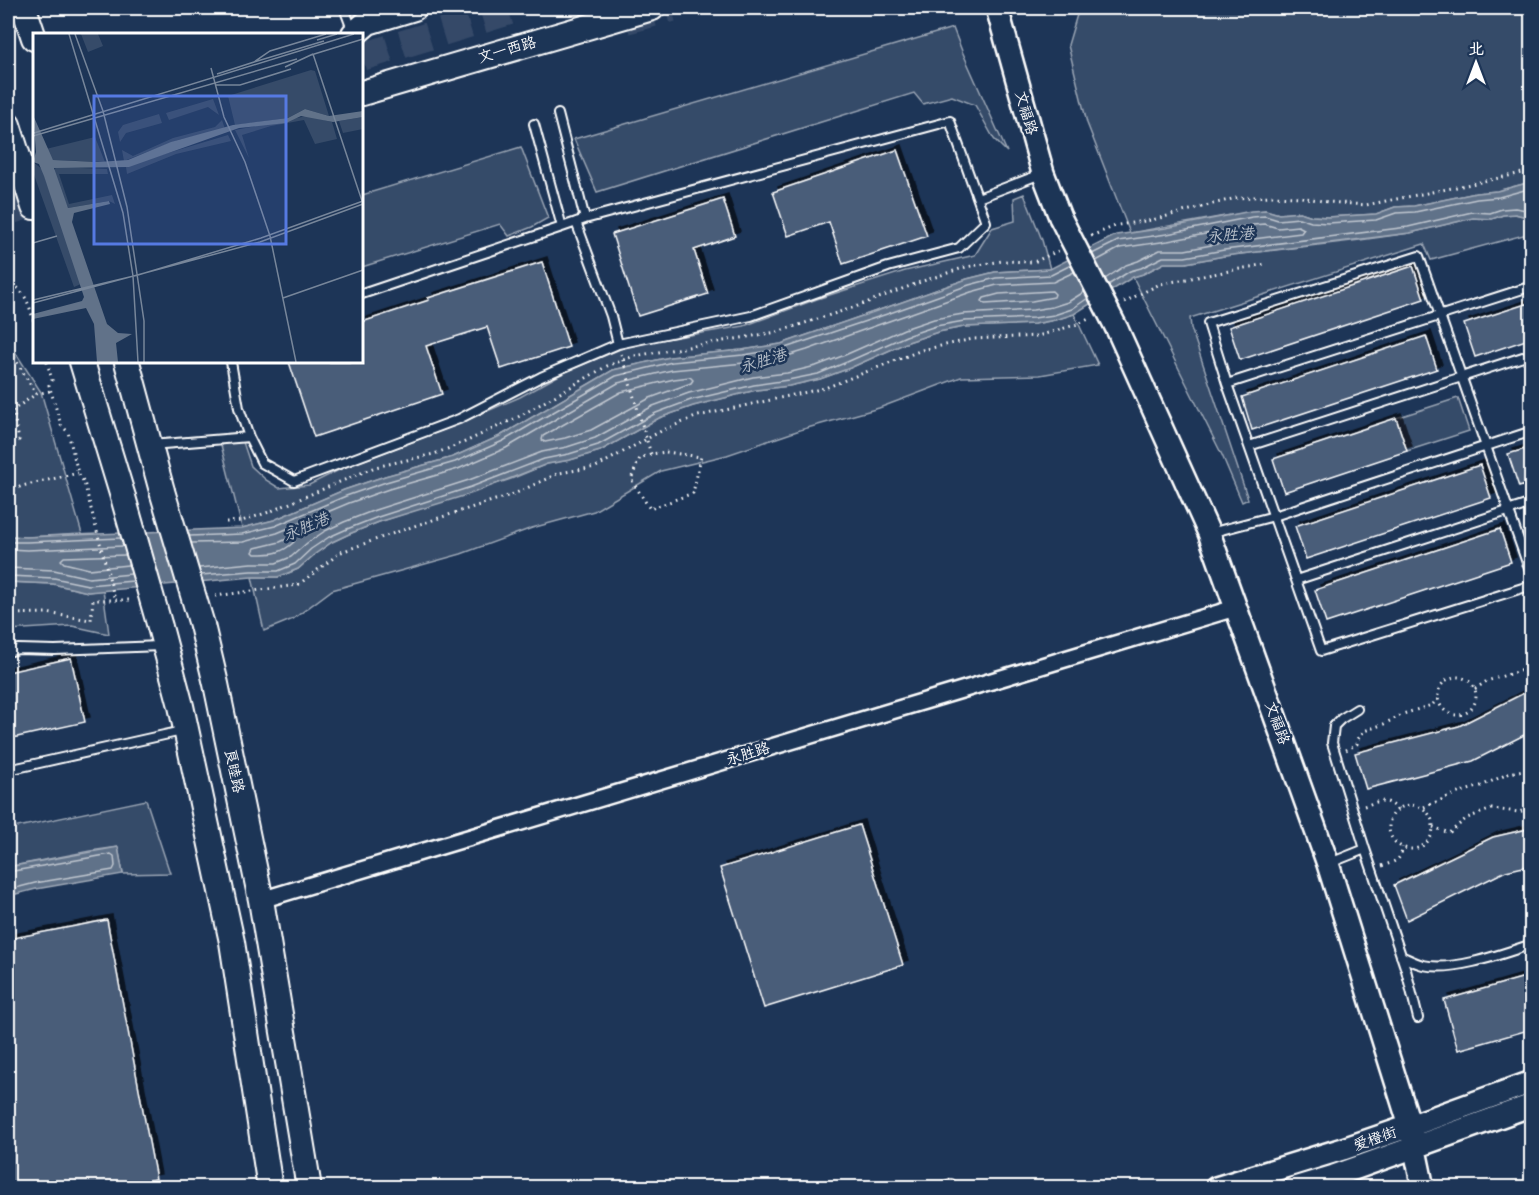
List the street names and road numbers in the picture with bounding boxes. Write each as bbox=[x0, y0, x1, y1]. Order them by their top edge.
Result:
street label: 文一西路 bbox=[476, 33, 538, 67]
street label: 文福路 bbox=[1011, 89, 1041, 137]
street label: 文福路 bbox=[1260, 699, 1294, 747]
street label: 永胜路 bbox=[724, 738, 772, 770]
street label: 良睦路 bbox=[220, 747, 248, 795]
street label: 爱橙街 bbox=[1351, 1123, 1399, 1155]

